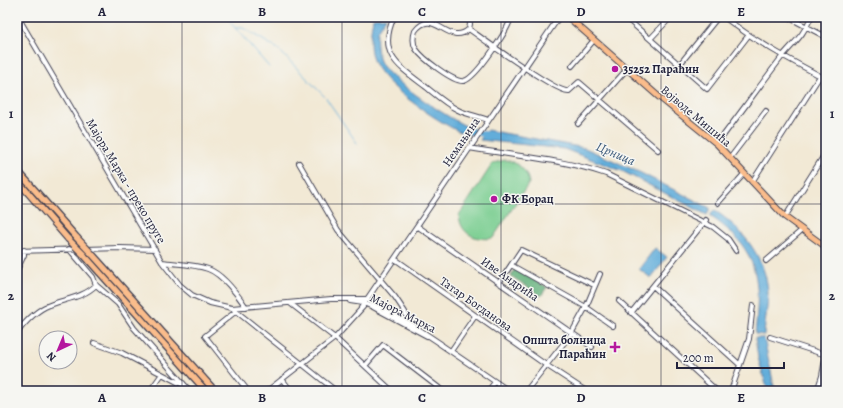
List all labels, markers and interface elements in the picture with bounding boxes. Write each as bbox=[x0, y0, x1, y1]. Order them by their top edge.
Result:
text: A bbox=[97, 3, 107, 20]
text: B bbox=[258, 3, 266, 20]
text: C bbox=[418, 3, 426, 20]
text: D bbox=[576, 3, 586, 20]
text: E bbox=[737, 3, 745, 20]
place label: 35252 Параћин bbox=[623, 61, 699, 77]
marker: 35252 Параћин bbox=[610, 64, 620, 74]
street label: Војводе Мишића bbox=[657, 82, 735, 151]
text: 1 bbox=[9, 105, 14, 122]
text: 1 bbox=[830, 105, 835, 122]
street label: Немањина bbox=[439, 114, 484, 170]
street label: Мајора Марка - преко пруге bbox=[82, 116, 170, 246]
water label: Црница bbox=[594, 138, 638, 169]
place label: ФК Борац bbox=[502, 191, 554, 207]
marker: ФК Борац bbox=[489, 194, 499, 204]
street label: Иве Андрића bbox=[478, 253, 543, 305]
street label: Татар Богданова bbox=[437, 273, 516, 335]
text: 2 bbox=[8, 287, 15, 304]
text: 2 bbox=[829, 287, 836, 304]
street label: Мајора Марка bbox=[367, 289, 439, 337]
north arrow bbox=[38, 330, 78, 370]
place label: Општа болница Параћин bbox=[523, 332, 606, 362]
marker: Општа болница Параћин bbox=[609, 341, 621, 353]
scale bar bbox=[677, 344, 784, 370]
text: N bbox=[43, 349, 59, 365]
text: 200 m bbox=[683, 350, 714, 366]
text: A bbox=[97, 389, 107, 406]
text: B bbox=[258, 389, 266, 406]
text: C bbox=[418, 389, 426, 406]
text: D bbox=[576, 389, 586, 406]
text: E bbox=[737, 389, 745, 406]

